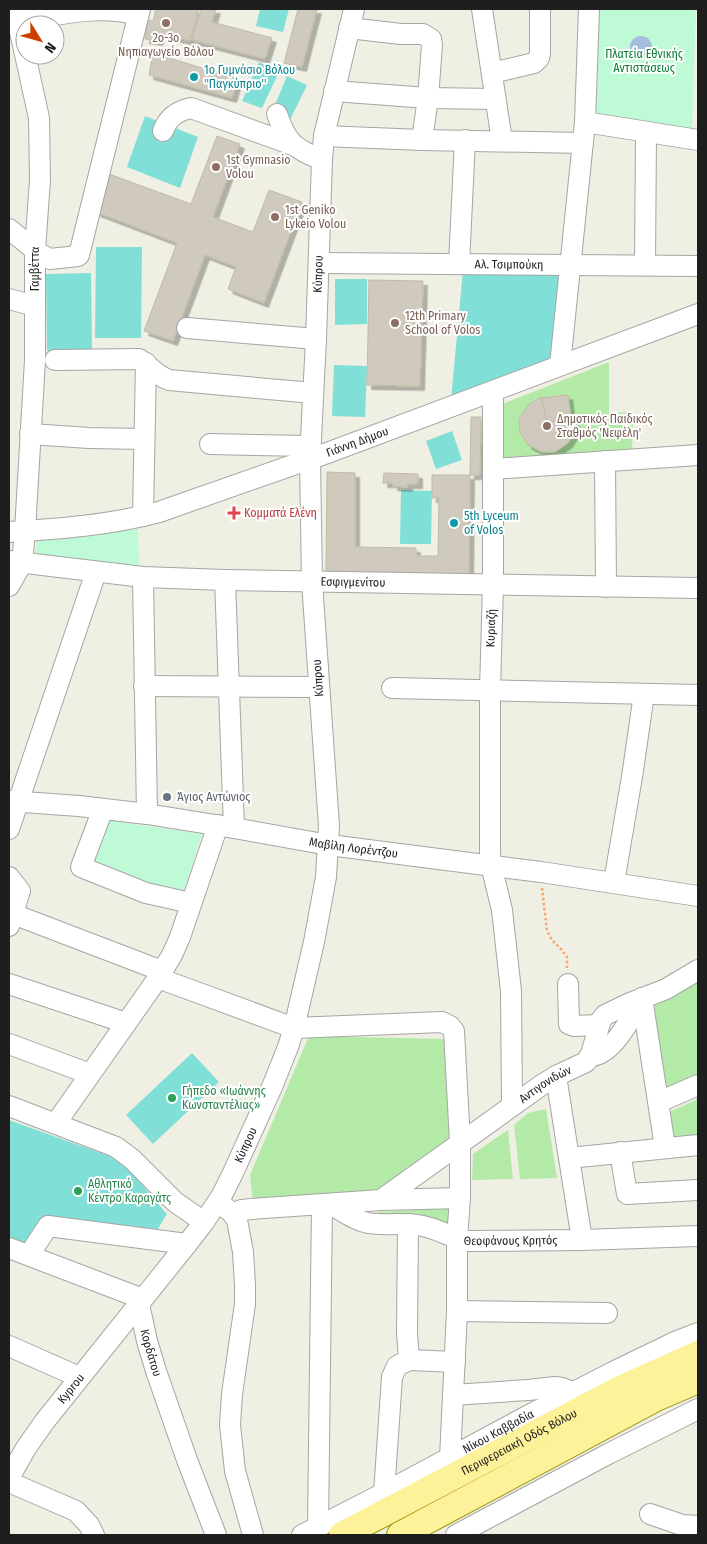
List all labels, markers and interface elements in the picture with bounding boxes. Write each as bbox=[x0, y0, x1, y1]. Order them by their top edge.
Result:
north arrow bbox=[15, 15, 65, 65]
marker: 2ο-3ο Νηπιαγωγείο Βόλου bbox=[160, 17, 172, 29]
place label: 2ο-3ο Νηπιαγωγείο Βόλου bbox=[118, 31, 214, 59]
text: N bbox=[41, 39, 59, 56]
park label: Πλατεία Εθνικής Αντιστάσεως bbox=[605, 47, 683, 75]
place label: 1ο Γυμνάσιο Βόλου ''Παγκύπριο'' bbox=[204, 63, 295, 91]
marker: 1ο Γυμνάσιο Βόλου ''Παγκύπριο'' bbox=[188, 71, 200, 83]
place label: 1st Gymnasio Volou bbox=[226, 153, 291, 181]
marker: 1st Gymnasio Volou bbox=[210, 161, 222, 173]
place label: 1st Geniko Lykeio Volou bbox=[285, 203, 346, 231]
marker: 1st Geniko Lykeio Volou bbox=[269, 211, 281, 223]
street label: Γαμβέττα bbox=[28, 246, 42, 291]
street label: Κύπρου bbox=[311, 255, 326, 293]
street label: Αλ. Τσιμπούκη bbox=[475, 257, 543, 272]
place label: 12th Primary School of Volos bbox=[405, 309, 481, 337]
marker: 12th Primary School of Volos bbox=[389, 317, 401, 329]
place label: Δημοτικός Παιδικός Σταθμός 'Νεφέλη' bbox=[557, 412, 653, 440]
marker: Δημοτικός Παιδικός Σταθμός 'Νεφέλη' bbox=[541, 420, 553, 432]
street label: Γιάννη Δήμου bbox=[324, 424, 390, 460]
place label: Κομματά Ελένη bbox=[244, 506, 317, 520]
marker: Κομματά Ελένη bbox=[228, 507, 240, 519]
place label: 5th Lyceum of Volos bbox=[464, 509, 519, 537]
marker: 5th Lyceum of Volos bbox=[448, 517, 460, 529]
street label: Εσφιγμενίτου bbox=[320, 575, 385, 590]
street label: Κυριαζή bbox=[483, 608, 499, 648]
street label: Κύπρου bbox=[310, 659, 326, 697]
place label: Άγιος Αντώνιος bbox=[177, 790, 250, 804]
marker: Άγιος Αντώνιος bbox=[161, 791, 173, 803]
street label: Μαβίλη Λορέντζου bbox=[308, 835, 399, 861]
street label: Αντιγονιδών bbox=[516, 1063, 574, 1106]
place label: Γήπεδο «Ιωάννης Κωνσταντέλιας» bbox=[182, 1084, 266, 1112]
marker: Γήπεδο «Ιωάννης Κωνσταντέλιας» bbox=[166, 1092, 178, 1104]
street label: Κύπρου bbox=[232, 1125, 260, 1165]
place label: Αθλητικό Κέντρο Καραγάτς bbox=[88, 1177, 171, 1205]
marker: Αθλητικό Κέντρο Καραγάτς bbox=[72, 1185, 84, 1197]
street label: Θεοφάνους Κρητός bbox=[464, 1233, 557, 1248]
street label: Κορδάτου bbox=[138, 1328, 164, 1378]
street label: Kyprou bbox=[55, 1371, 87, 1406]
street label: Περιφερειακή Οδός Βόλου bbox=[459, 1406, 579, 1478]
street label: Νίκου Καββαδία bbox=[460, 1407, 536, 1456]

